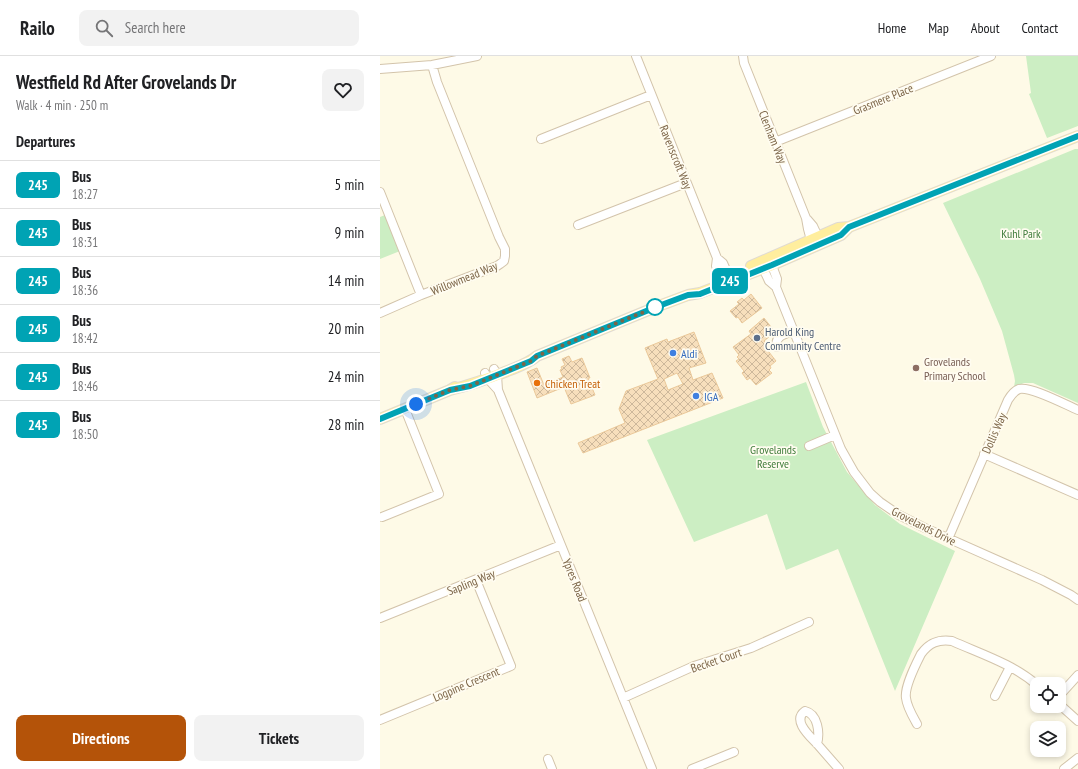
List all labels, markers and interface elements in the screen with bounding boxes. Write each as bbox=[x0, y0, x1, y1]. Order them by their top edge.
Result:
search box bbox=[79, 10, 359, 46]
text: Railo bbox=[20, 16, 55, 40]
icon: search bbox=[93, 17, 115, 39]
text: Search here bbox=[125, 18, 186, 37]
text: Home bbox=[878, 19, 906, 37]
text: Map bbox=[928, 19, 949, 37]
text: About bbox=[971, 19, 1000, 37]
text: Contact bbox=[1022, 19, 1058, 37]
button: heart bbox=[322, 69, 364, 111]
text: Westfield Rd After Grovelands Dr bbox=[16, 70, 236, 94]
street label: Grasmere Place bbox=[851, 80, 915, 118]
text: Walk · 4 min · 250 m bbox=[16, 97, 108, 114]
street label: Clenham Way bbox=[756, 108, 791, 166]
street label: Ravenscroft Way bbox=[656, 123, 696, 192]
text: Departures bbox=[16, 132, 75, 151]
text: Bus bbox=[72, 167, 91, 186]
text: 5 min bbox=[334, 175, 364, 194]
text: 245 bbox=[28, 176, 48, 194]
text: 18:27 bbox=[72, 186, 98, 203]
text: Bus bbox=[72, 215, 91, 234]
text: 9 min bbox=[334, 223, 364, 242]
text: 245 bbox=[28, 224, 48, 242]
park label: Kuhl Park bbox=[1001, 226, 1041, 241]
text: 18:31 bbox=[72, 234, 98, 251]
street label: Willowmead Way bbox=[428, 258, 500, 298]
text: Bus bbox=[72, 263, 91, 282]
line badge: 245 bbox=[707, 268, 753, 294]
text: 14 min bbox=[328, 271, 364, 290]
text: 245 bbox=[28, 272, 48, 290]
text: 245 bbox=[720, 272, 740, 290]
text: 18:36 bbox=[72, 282, 98, 299]
unlabelled marker bbox=[646, 298, 664, 316]
text: Bus bbox=[72, 311, 91, 330]
text: 20 min bbox=[328, 319, 364, 338]
text: 245 bbox=[28, 320, 48, 338]
place label: Harold King Community Centre bbox=[765, 324, 841, 353]
text: 18:42 bbox=[72, 330, 98, 347]
marker: Harold King Community Centre bbox=[752, 333, 762, 343]
place label: Aldi bbox=[681, 346, 697, 361]
marker: Aldi bbox=[668, 348, 678, 358]
place label: Grovelands Primary School bbox=[924, 354, 986, 383]
text: Bus bbox=[72, 359, 91, 378]
marker: Grovelands Primary School bbox=[911, 363, 921, 373]
text: 24 min bbox=[328, 367, 364, 386]
text: 245 bbox=[28, 368, 48, 386]
place label: Chicken Treat bbox=[545, 376, 601, 391]
text: 18:46 bbox=[72, 378, 98, 395]
marker: Chicken Treat bbox=[532, 378, 542, 388]
place label: IGA bbox=[704, 389, 719, 404]
marker: IGA bbox=[691, 391, 701, 401]
your location bbox=[406, 394, 426, 414]
text: Bus bbox=[72, 407, 91, 426]
street label: Dollis Way bbox=[978, 410, 1010, 456]
text: 28 min bbox=[328, 415, 364, 434]
text: 245 bbox=[28, 416, 48, 434]
text: 18:50 bbox=[72, 426, 98, 443]
park label: Grovelands Reserve bbox=[750, 442, 796, 471]
street label: Grovelands Drive bbox=[889, 503, 959, 549]
street label: Ypres Road bbox=[560, 556, 590, 604]
street label: Sapling Way bbox=[445, 565, 498, 598]
street label: Becket Court bbox=[689, 644, 744, 676]
street label: Logpine Crescent bbox=[431, 663, 502, 705]
map controls bbox=[1030, 677, 1066, 757]
button: locate bbox=[1030, 677, 1066, 713]
button: Directions bbox=[16, 715, 186, 761]
button: Tickets bbox=[194, 715, 364, 761]
button: layers bbox=[1030, 721, 1066, 757]

